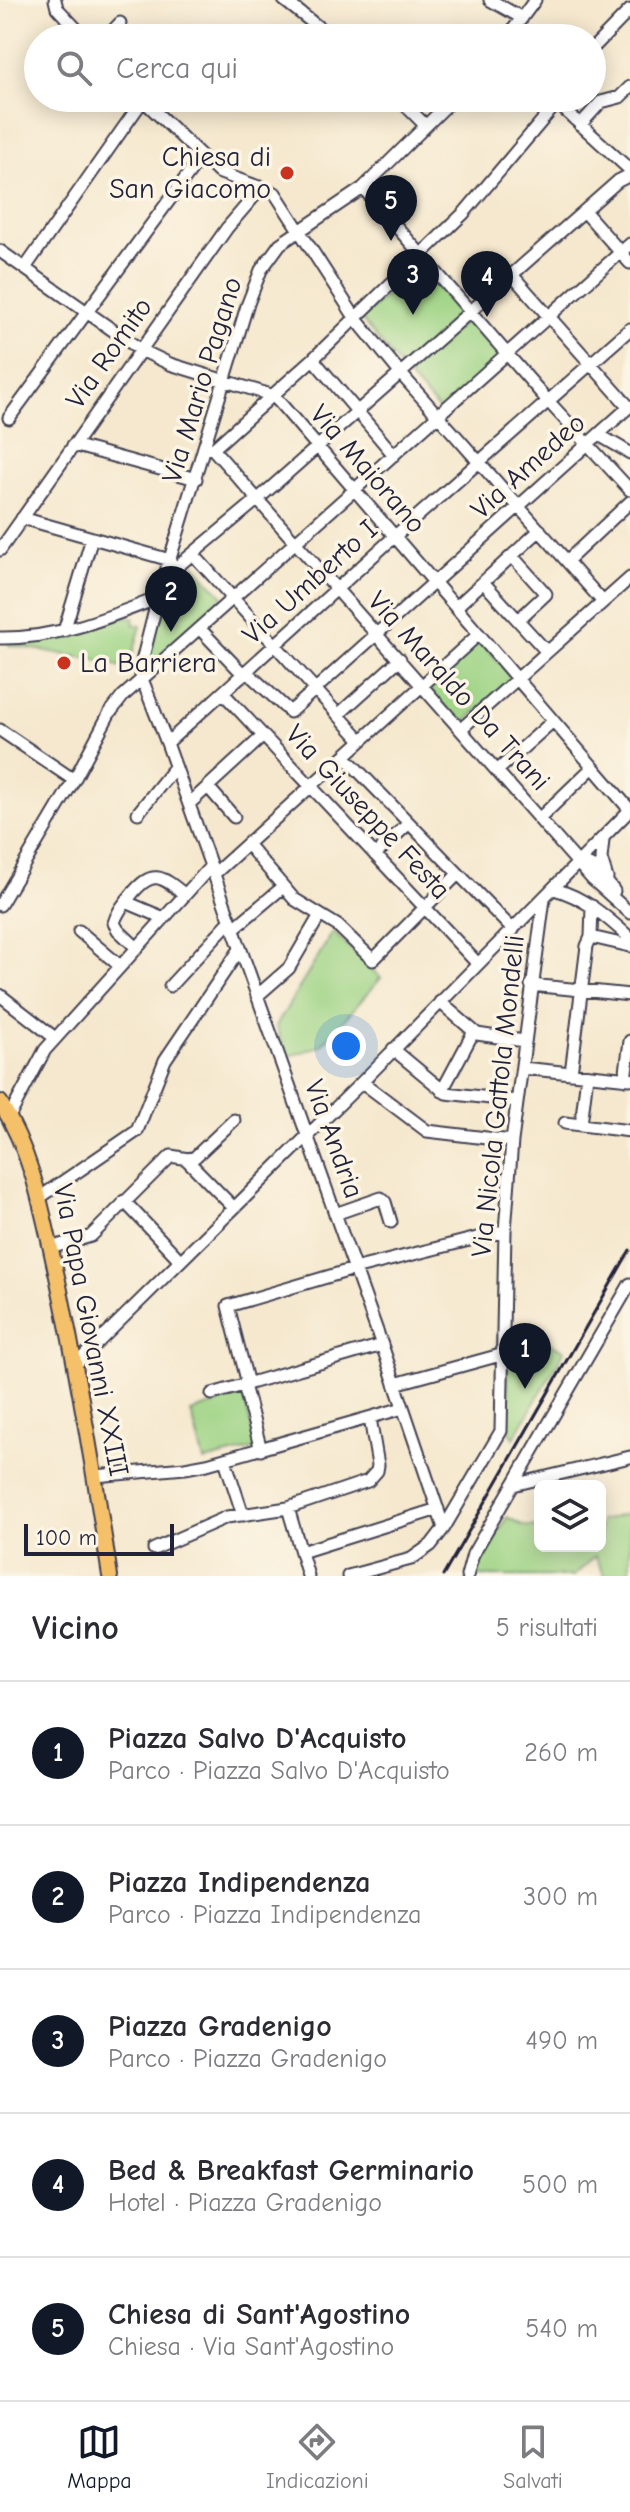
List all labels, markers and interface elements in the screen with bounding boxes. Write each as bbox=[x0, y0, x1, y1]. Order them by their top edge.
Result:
search box bbox=[24, 24, 606, 112]
icon: search bbox=[52, 46, 96, 90]
text: Cerca qui bbox=[116, 51, 238, 86]
place label: Chiesa di San Giacomo bbox=[109, 141, 271, 205]
marker: Chiesa di San Giacomo bbox=[278, 164, 296, 182]
pin: 5 bbox=[365, 175, 417, 241]
pin: 3 bbox=[387, 249, 439, 315]
pin: 4 bbox=[461, 251, 513, 317]
street label: Via Mario Pagano bbox=[156, 273, 248, 487]
street label: Via Romito bbox=[59, 291, 159, 415]
street label: Via Maiorano bbox=[304, 398, 432, 540]
street label: Via Amedeo bbox=[464, 407, 592, 525]
street label: Via Umberto I bbox=[236, 513, 384, 651]
pin: 2 bbox=[145, 566, 197, 632]
street label: Via Maraldo Da Trani bbox=[361, 585, 557, 797]
place label: La Barriera bbox=[80, 647, 217, 679]
marker: La Barriera bbox=[55, 654, 73, 672]
street label: Via Giuseppe Festa bbox=[279, 718, 457, 906]
street label: Via Nicola Gattola Mondelli bbox=[465, 933, 531, 1259]
your location bbox=[326, 1026, 366, 1066]
street label: Via Andria bbox=[298, 1075, 370, 1203]
street label: Via Papa Giovanni XXIII bbox=[47, 1181, 135, 1479]
pin: 1 bbox=[499, 1323, 551, 1389]
map controls bbox=[534, 1480, 606, 1552]
button: layers bbox=[534, 1480, 606, 1552]
scale bar bbox=[24, 1520, 174, 1556]
text: 100 m bbox=[36, 1525, 97, 1551]
text: Vicino bbox=[32, 1608, 119, 1648]
text: 5 risultati bbox=[496, 1613, 598, 1643]
text: Piazza Salvo D'Acquisto bbox=[108, 1721, 406, 1756]
text: 1 bbox=[53, 1738, 63, 1768]
text: 260 m bbox=[524, 1738, 598, 1768]
text: Parco · Piazza Salvo D'Acquisto bbox=[108, 1756, 450, 1786]
text: Piazza Indipendenza bbox=[108, 1865, 371, 1900]
text: 2 bbox=[52, 1882, 64, 1912]
text: 300 m bbox=[523, 1882, 598, 1912]
text: Parco · Piazza Indipendenza bbox=[108, 1900, 421, 1930]
text: Piazza Gradenigo bbox=[108, 2009, 332, 2044]
text: 3 bbox=[52, 2026, 64, 2056]
text: 490 m bbox=[526, 2026, 598, 2056]
text: Parco · Piazza Gradenigo bbox=[108, 2044, 387, 2074]
text: Bed & Breakfast Germinario bbox=[108, 2153, 474, 2188]
text: 4 bbox=[52, 2170, 64, 2200]
text: 500 m bbox=[522, 2170, 598, 2200]
text: Hotel · Piazza Gradenigo bbox=[108, 2188, 382, 2218]
text: Chiesa di Sant'Agostino bbox=[108, 2297, 410, 2332]
text: 5 bbox=[51, 2314, 65, 2344]
text: 540 m bbox=[525, 2314, 598, 2344]
text: Chiesa · Via Sant'Agostino bbox=[108, 2332, 394, 2362]
tab: Mappa bbox=[67, 2420, 132, 2494]
tab: Indicazioni bbox=[266, 2420, 369, 2494]
tab: Salvati bbox=[503, 2420, 563, 2494]

